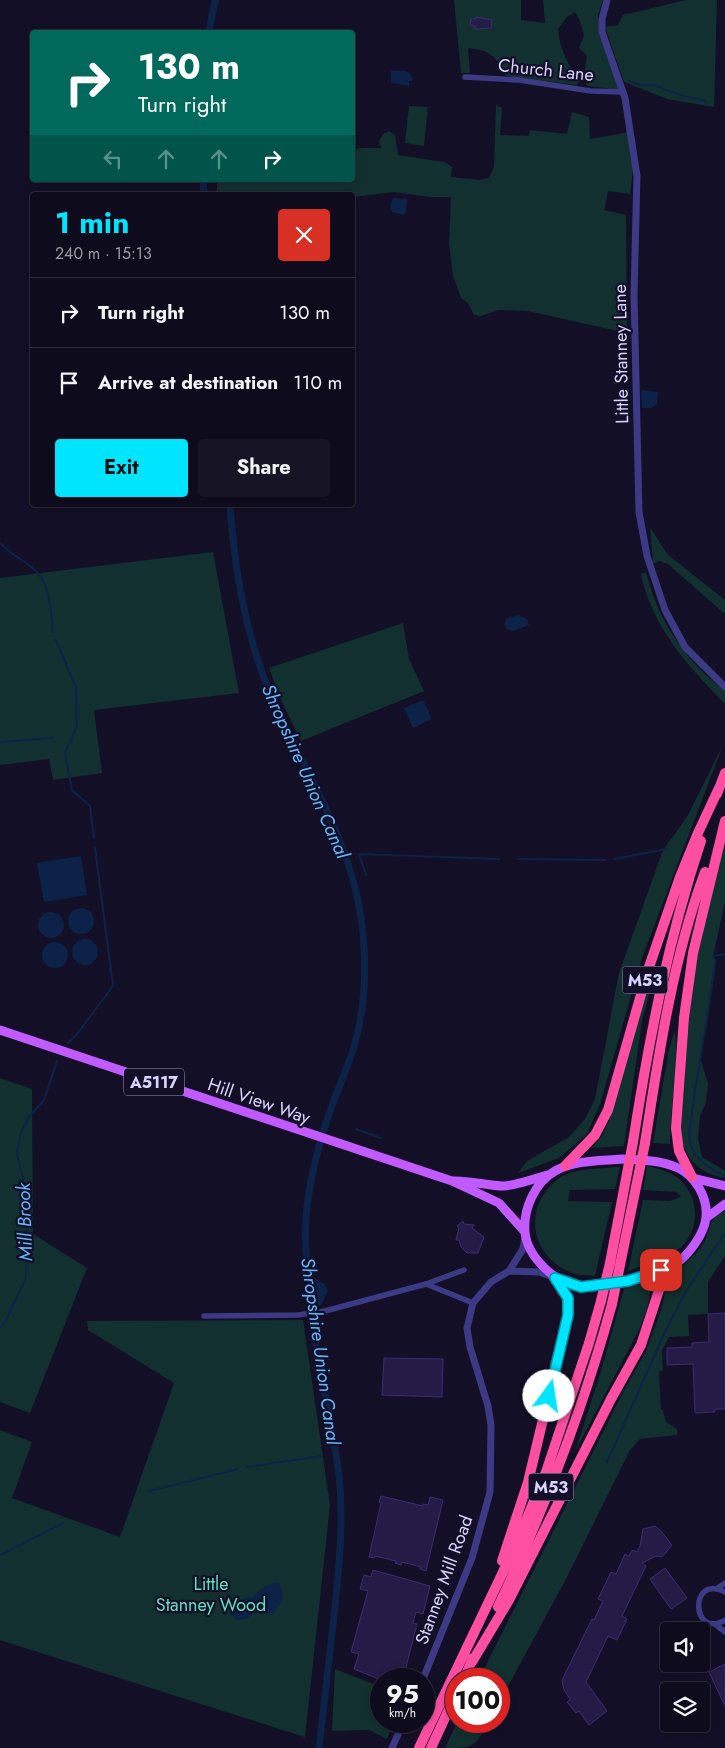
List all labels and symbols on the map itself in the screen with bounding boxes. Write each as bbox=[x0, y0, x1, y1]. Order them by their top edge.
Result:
street label: Church Lane bbox=[497, 52, 595, 88]
street label: Little Stanney Lane bbox=[607, 284, 635, 424]
water label: Shropshire Union Canal bbox=[255, 680, 357, 864]
road number: M53 bbox=[622, 966, 668, 994]
road number: A5117 bbox=[124, 1068, 184, 1096]
street label: Hill View Way bbox=[204, 1071, 314, 1131]
water label: Mill Brook bbox=[10, 1181, 39, 1262]
pin bbox=[640, 1249, 682, 1291]
water label: Shropshire Union Canal bbox=[294, 1256, 347, 1447]
position arrow bbox=[522, 1369, 574, 1421]
road number: M53 bbox=[528, 1474, 574, 1500]
street label: Stanney Mill Road bbox=[409, 1512, 479, 1648]
park label: Little Stanney Wood bbox=[156, 1571, 266, 1618]
speed limit sign: 100 bbox=[445, 1668, 510, 1733]

